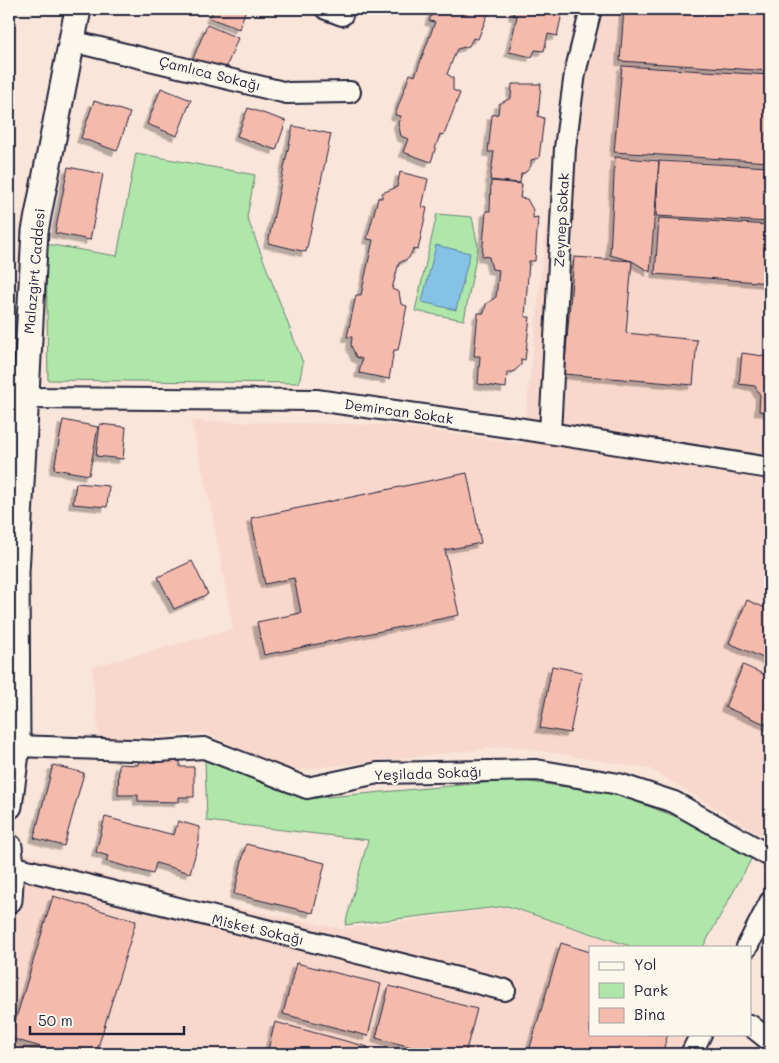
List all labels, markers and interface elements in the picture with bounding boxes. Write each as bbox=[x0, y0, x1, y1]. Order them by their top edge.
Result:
street label: Çamlıca Sokağı bbox=[157, 51, 263, 95]
street label: Zeynep Sokak bbox=[549, 172, 573, 268]
street label: Malazgirt Caddesi bbox=[19, 207, 49, 335]
street label: Demircan Sokak bbox=[343, 394, 455, 428]
street label: Yeşilada Sokağı bbox=[374, 762, 482, 784]
street label: Misket Sokağı bbox=[210, 909, 306, 949]
legend bbox=[589, 946, 752, 1036]
text: Yol bbox=[634, 954, 657, 974]
text: Park bbox=[634, 980, 668, 1000]
scale bar bbox=[30, 1003, 184, 1035]
text: Bina bbox=[634, 1004, 666, 1024]
text: 50 m bbox=[38, 1010, 73, 1030]

